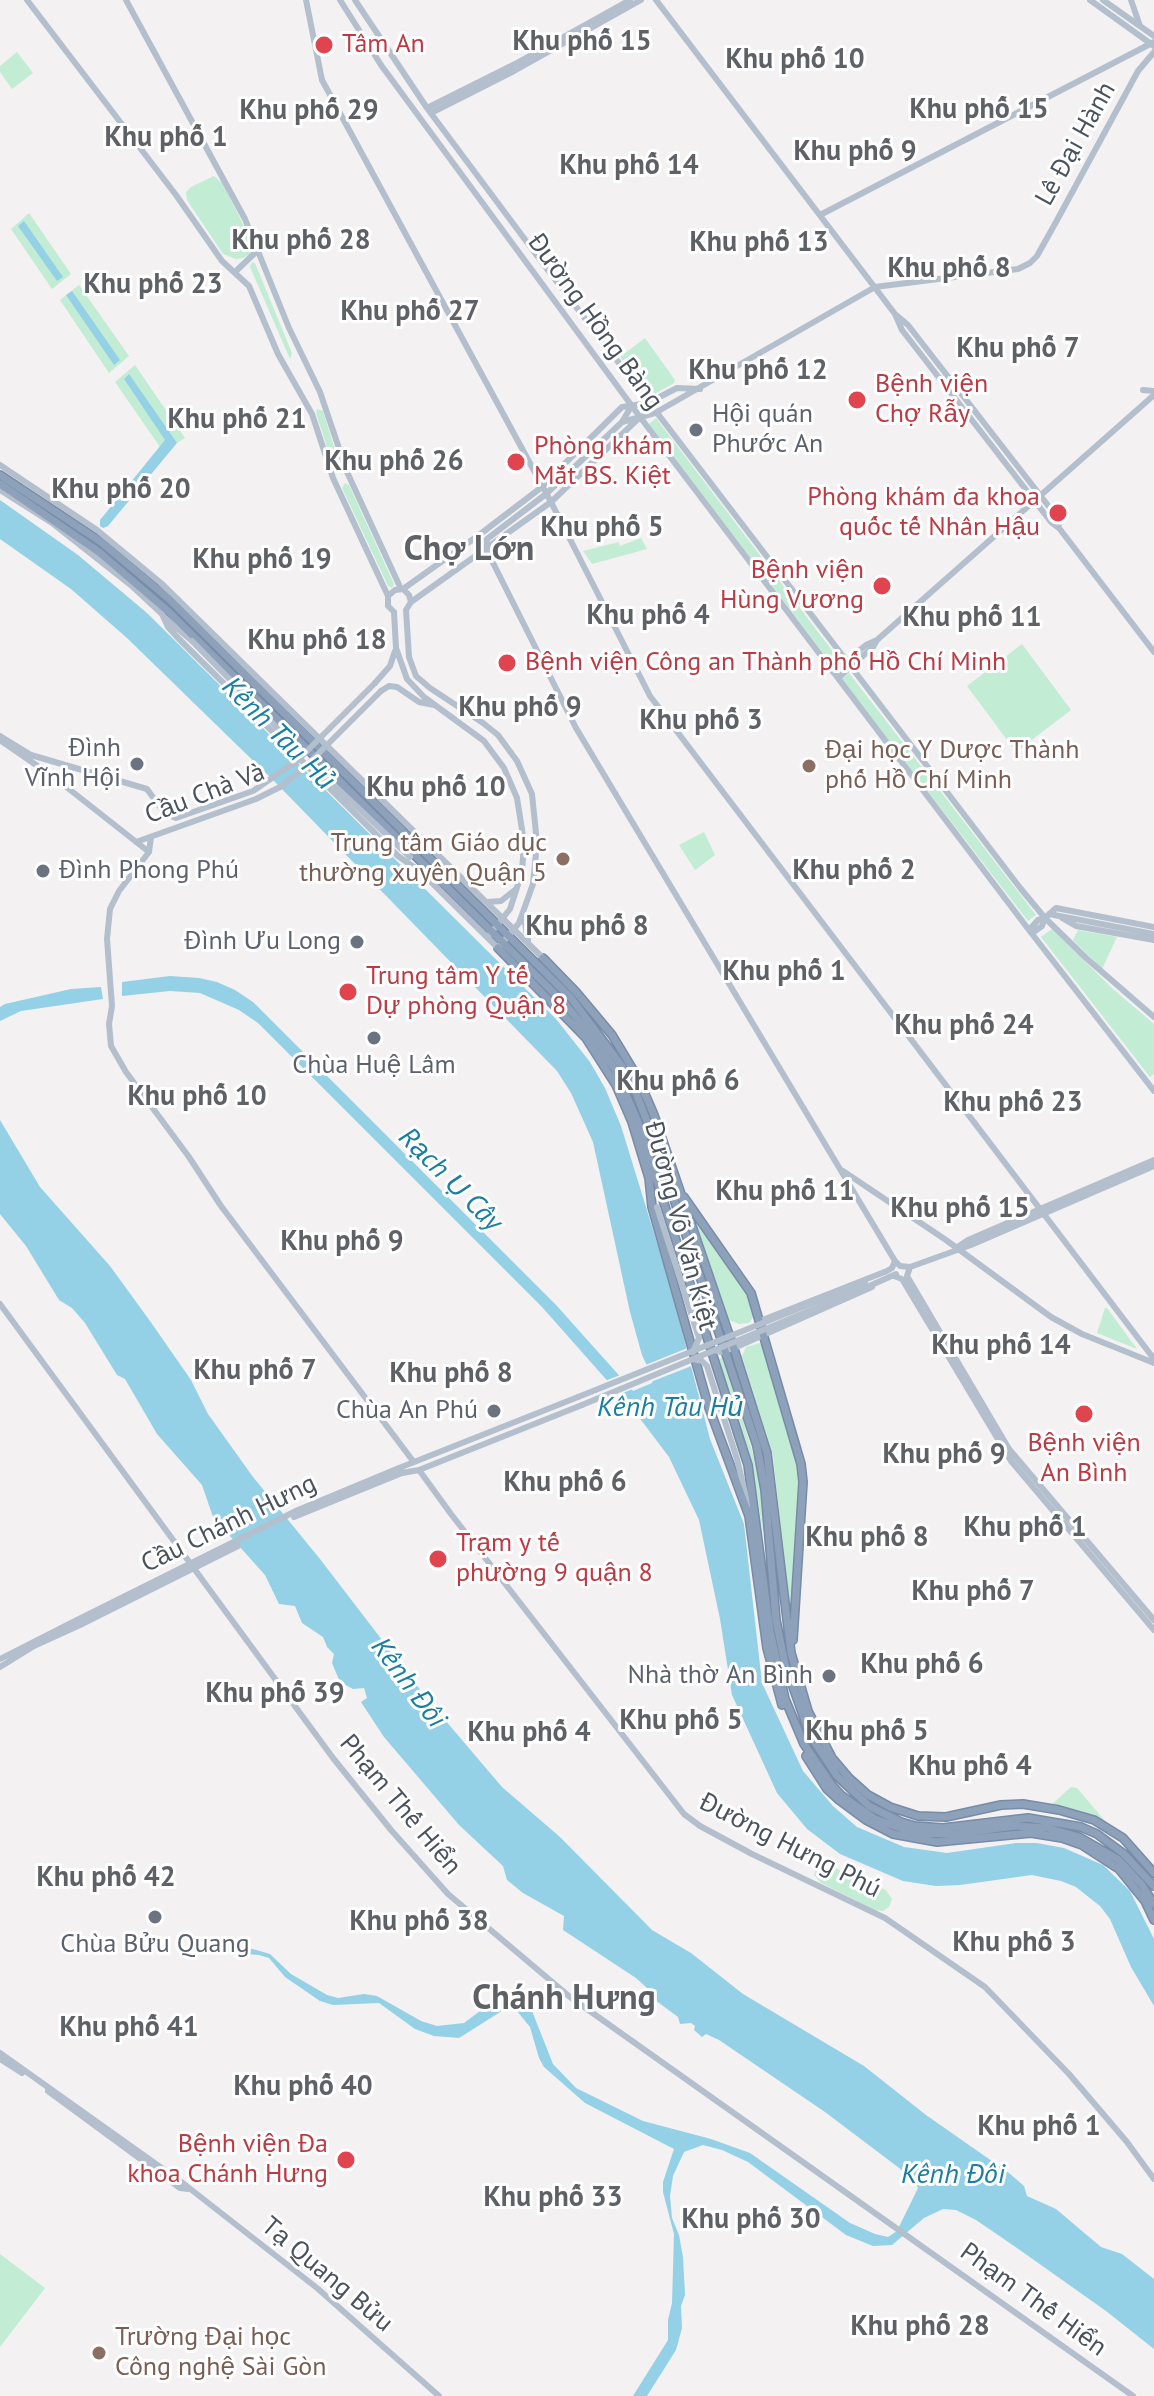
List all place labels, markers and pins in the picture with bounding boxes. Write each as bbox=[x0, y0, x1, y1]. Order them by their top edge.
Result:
place label: Tâm An bbox=[342, 29, 425, 61]
marker: Tâm An bbox=[313, 34, 335, 56]
place label: Bệnh viện Chợ Rẫy bbox=[875, 369, 988, 430]
marker: Bệnh viện Chợ Rẫy bbox=[846, 389, 868, 411]
place label: Hội quán Phước An bbox=[712, 399, 820, 460]
marker: Hội quán Phước An bbox=[687, 421, 705, 439]
place label: Phòng khám Mắt BS. Kiệt bbox=[534, 431, 673, 492]
marker: Phòng khám Mắt BS. Kiệt bbox=[505, 451, 527, 473]
place label: Phòng khám đa khoa quốc tế Nhân Hậu bbox=[807, 482, 1040, 544]
marker: Phòng khám đa khoa quốc tế Nhân Hậu bbox=[1047, 502, 1069, 524]
place label: Bệnh viện Hùng Vương bbox=[723, 555, 864, 616]
marker: Bệnh viện Hùng Vương bbox=[871, 575, 893, 597]
place label: Bệnh viện Công an Thành phố Hồ Chí Minh bbox=[525, 647, 1007, 679]
marker: Bệnh viện Công an Thành phố Hồ Chí Minh bbox=[496, 652, 518, 674]
place label: Đình Vĩnh Hội bbox=[24, 733, 121, 794]
place label: Đại học Y Dược Thành phố Hồ Chí Minh bbox=[825, 735, 1078, 796]
marker: Đình Vĩnh Hội bbox=[128, 755, 146, 773]
marker: Đại học Y Dược Thành phố Hồ Chí Minh bbox=[800, 757, 818, 775]
place label: Trung tâm Giáo dục thường xuyên Quận 5 bbox=[302, 828, 547, 890]
marker: Trung tâm Giáo dục thường xuyên Quận 5 bbox=[554, 850, 572, 868]
place label: Đình Phong Phú bbox=[59, 855, 239, 887]
marker: Đình Phong Phú bbox=[34, 862, 52, 880]
place label: Đình Ưu Long bbox=[187, 926, 341, 958]
marker: Đình Ưu Long bbox=[348, 933, 366, 951]
place label: Trung tâm Y tế Dự phòng Quận 8 bbox=[366, 961, 565, 1022]
marker: Trung tâm Y tế Dự phòng Quận 8 bbox=[337, 981, 359, 1003]
marker: Chùa Huệ Lâm bbox=[365, 1029, 383, 1047]
place label: Chùa Huệ Lâm bbox=[292, 1050, 456, 1082]
place label: Chùa An Phú bbox=[336, 1395, 478, 1427]
marker: Chùa An Phú bbox=[485, 1402, 503, 1420]
marker: Bệnh viện An Bình bbox=[1073, 1403, 1095, 1425]
place label: Bệnh viện An Bình bbox=[1027, 1428, 1141, 1490]
place label: Trạm y tế phường 9 quận 8 bbox=[456, 1528, 650, 1590]
marker: Trạm y tế phường 9 quận 8 bbox=[427, 1548, 449, 1570]
place label: Nhà thờ An Bình bbox=[629, 1660, 813, 1692]
marker: Nhà thờ An Bình bbox=[820, 1667, 838, 1685]
marker: Chùa Bửu Quang bbox=[146, 1908, 164, 1926]
place label: Chùa Bửu Quang bbox=[61, 1929, 249, 1961]
place label: Bệnh viện Đa khoa Chánh Hưng bbox=[129, 2129, 328, 2190]
marker: Bệnh viện Đa khoa Chánh Hưng bbox=[335, 2149, 357, 2171]
place label: Trường Đại học Công nghệ Sài Gòn bbox=[115, 2322, 326, 2384]
marker: Trường Đại học Công nghệ Sài Gòn bbox=[90, 2344, 108, 2362]

